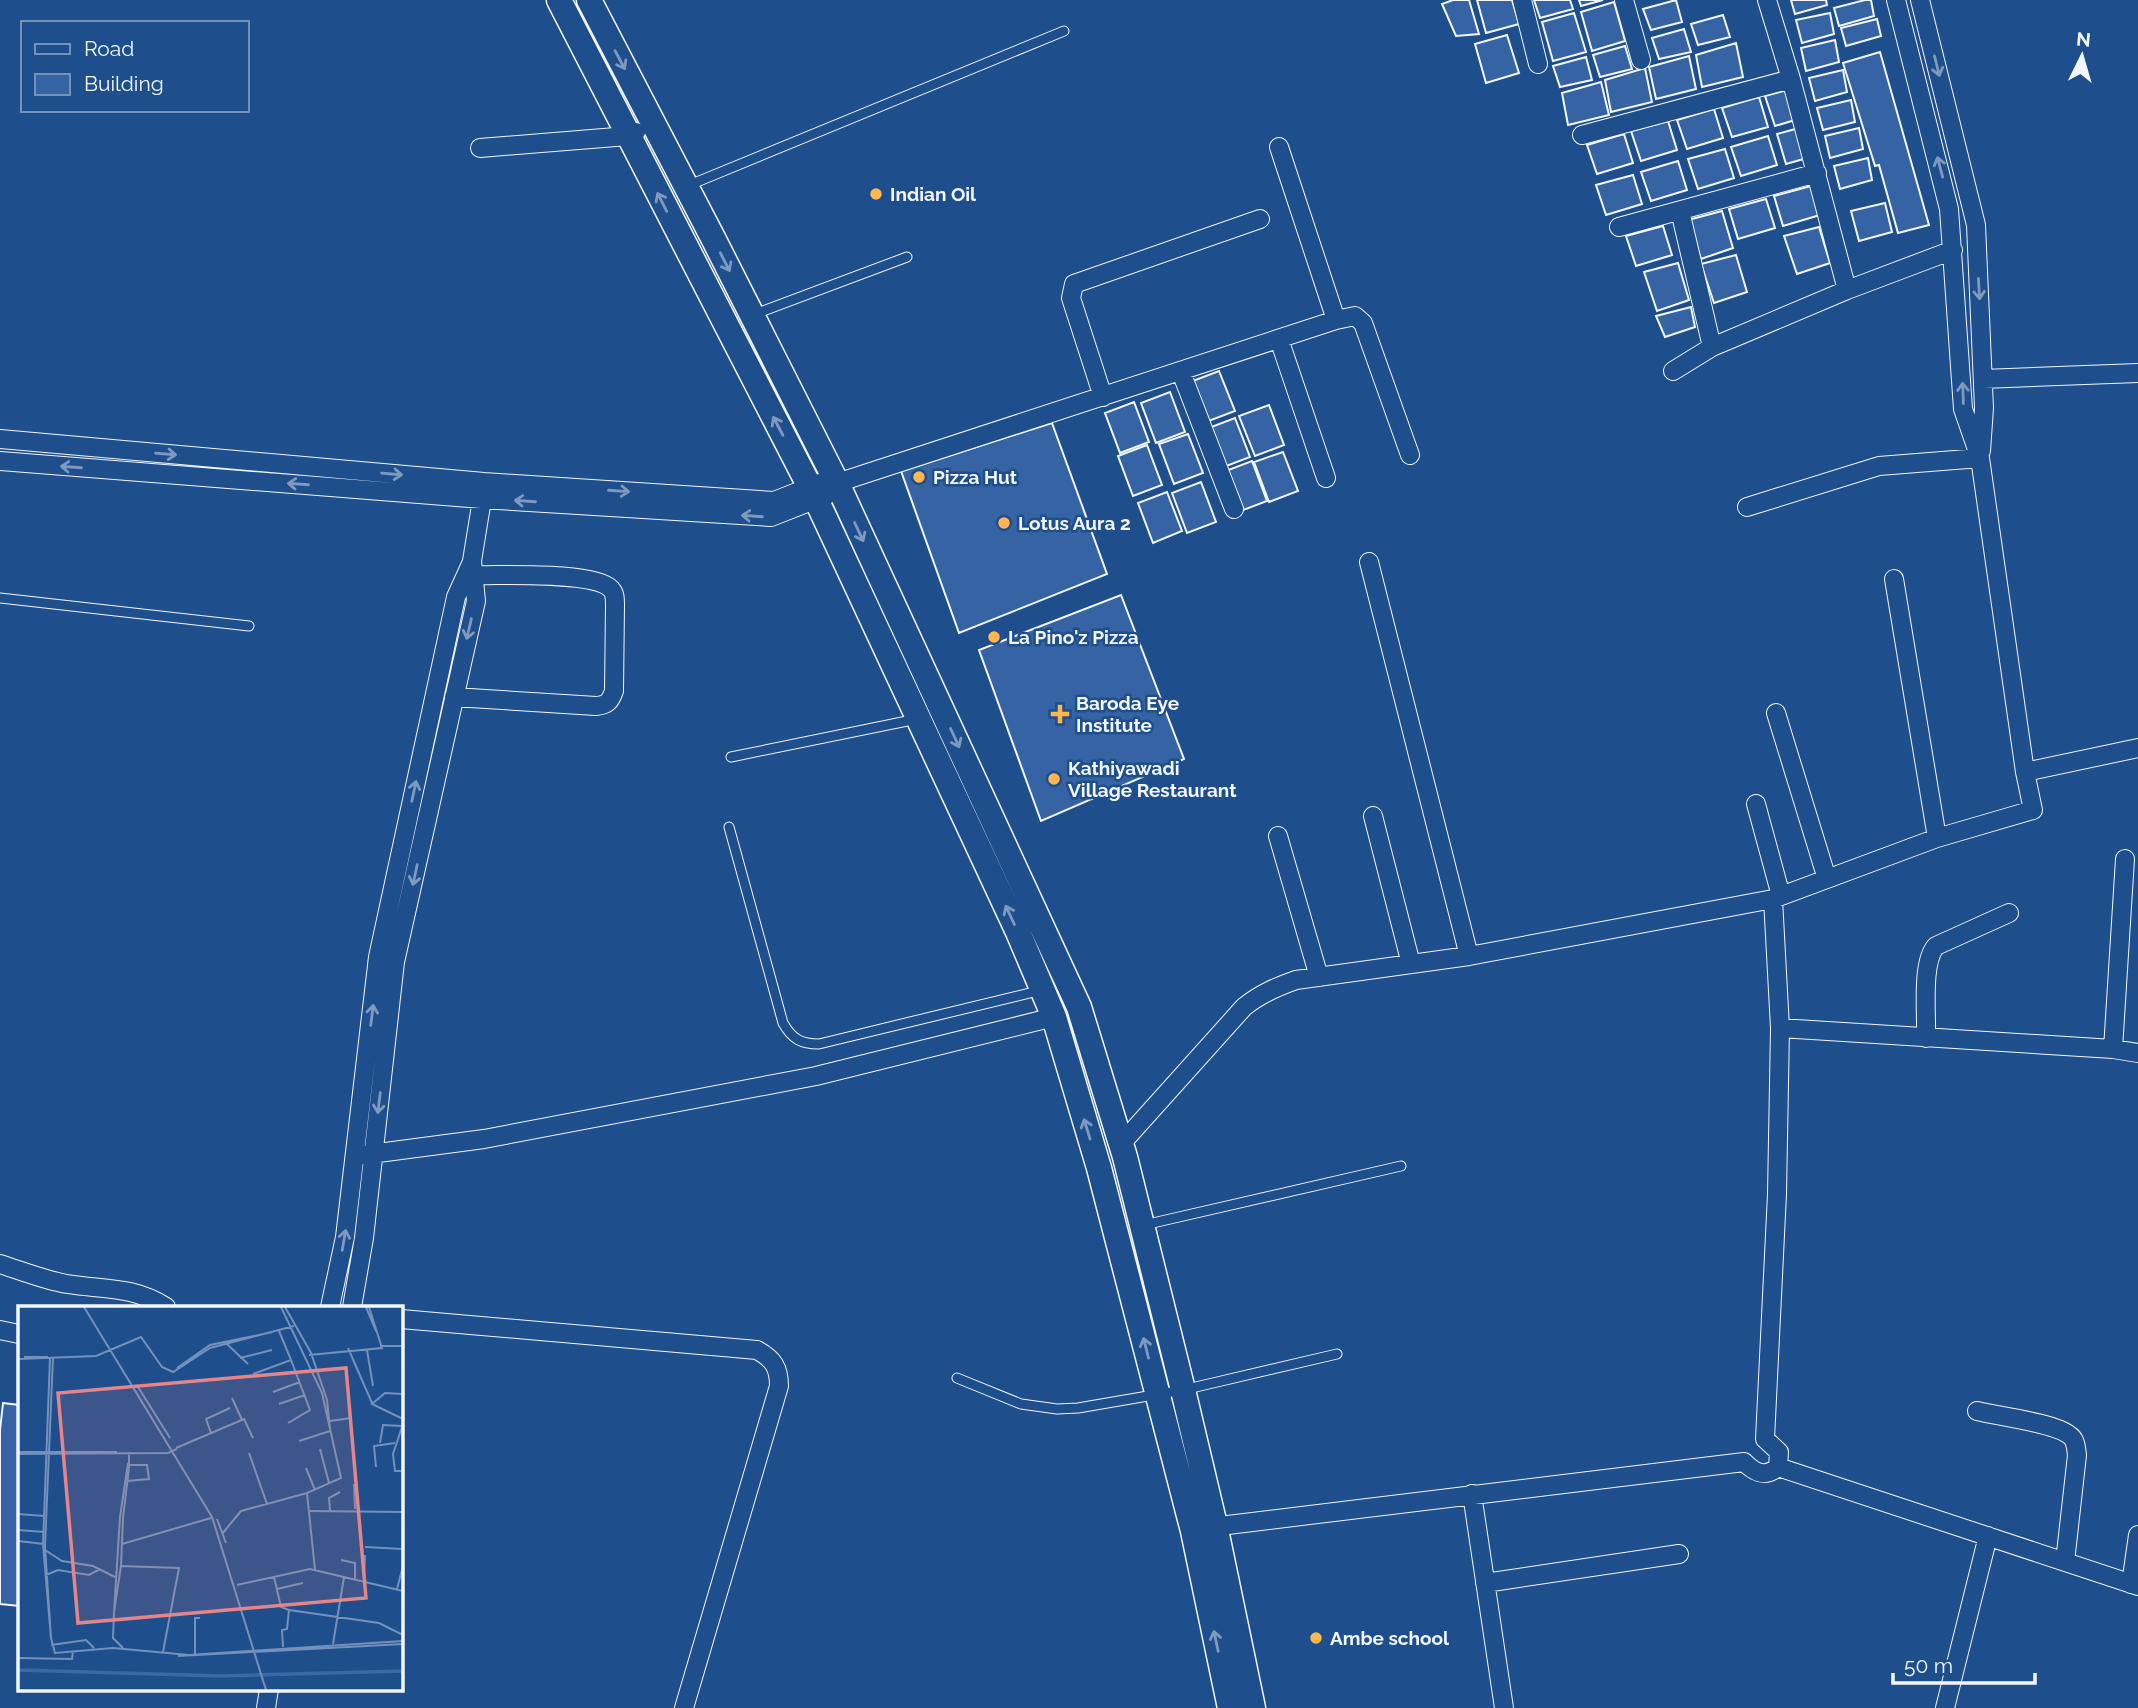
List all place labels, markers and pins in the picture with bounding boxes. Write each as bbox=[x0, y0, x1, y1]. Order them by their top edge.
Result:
place label: Indian Oil bbox=[890, 183, 977, 205]
marker: Indian Oil bbox=[868, 186, 884, 202]
place label: Pizza Hut bbox=[933, 466, 1018, 488]
marker: Pizza Hut bbox=[911, 469, 927, 485]
place label: Lotus Aura 2 bbox=[1018, 512, 1131, 534]
marker: Lotus Aura 2 bbox=[996, 515, 1012, 531]
place label: La Pino'z Pizza bbox=[1008, 626, 1139, 648]
marker: La Pino'z Pizza bbox=[986, 629, 1002, 645]
place label: Baroda Eye Institute bbox=[1076, 692, 1179, 736]
marker: Baroda Eye Institute bbox=[1050, 704, 1070, 724]
place label: Kathiyawadi Village Restaurant bbox=[1068, 757, 1237, 801]
marker: Kathiyawadi Village Restaurant bbox=[1046, 771, 1062, 787]
place label: Ambe school bbox=[1330, 1627, 1450, 1649]
marker: Ambe school bbox=[1308, 1630, 1324, 1646]

